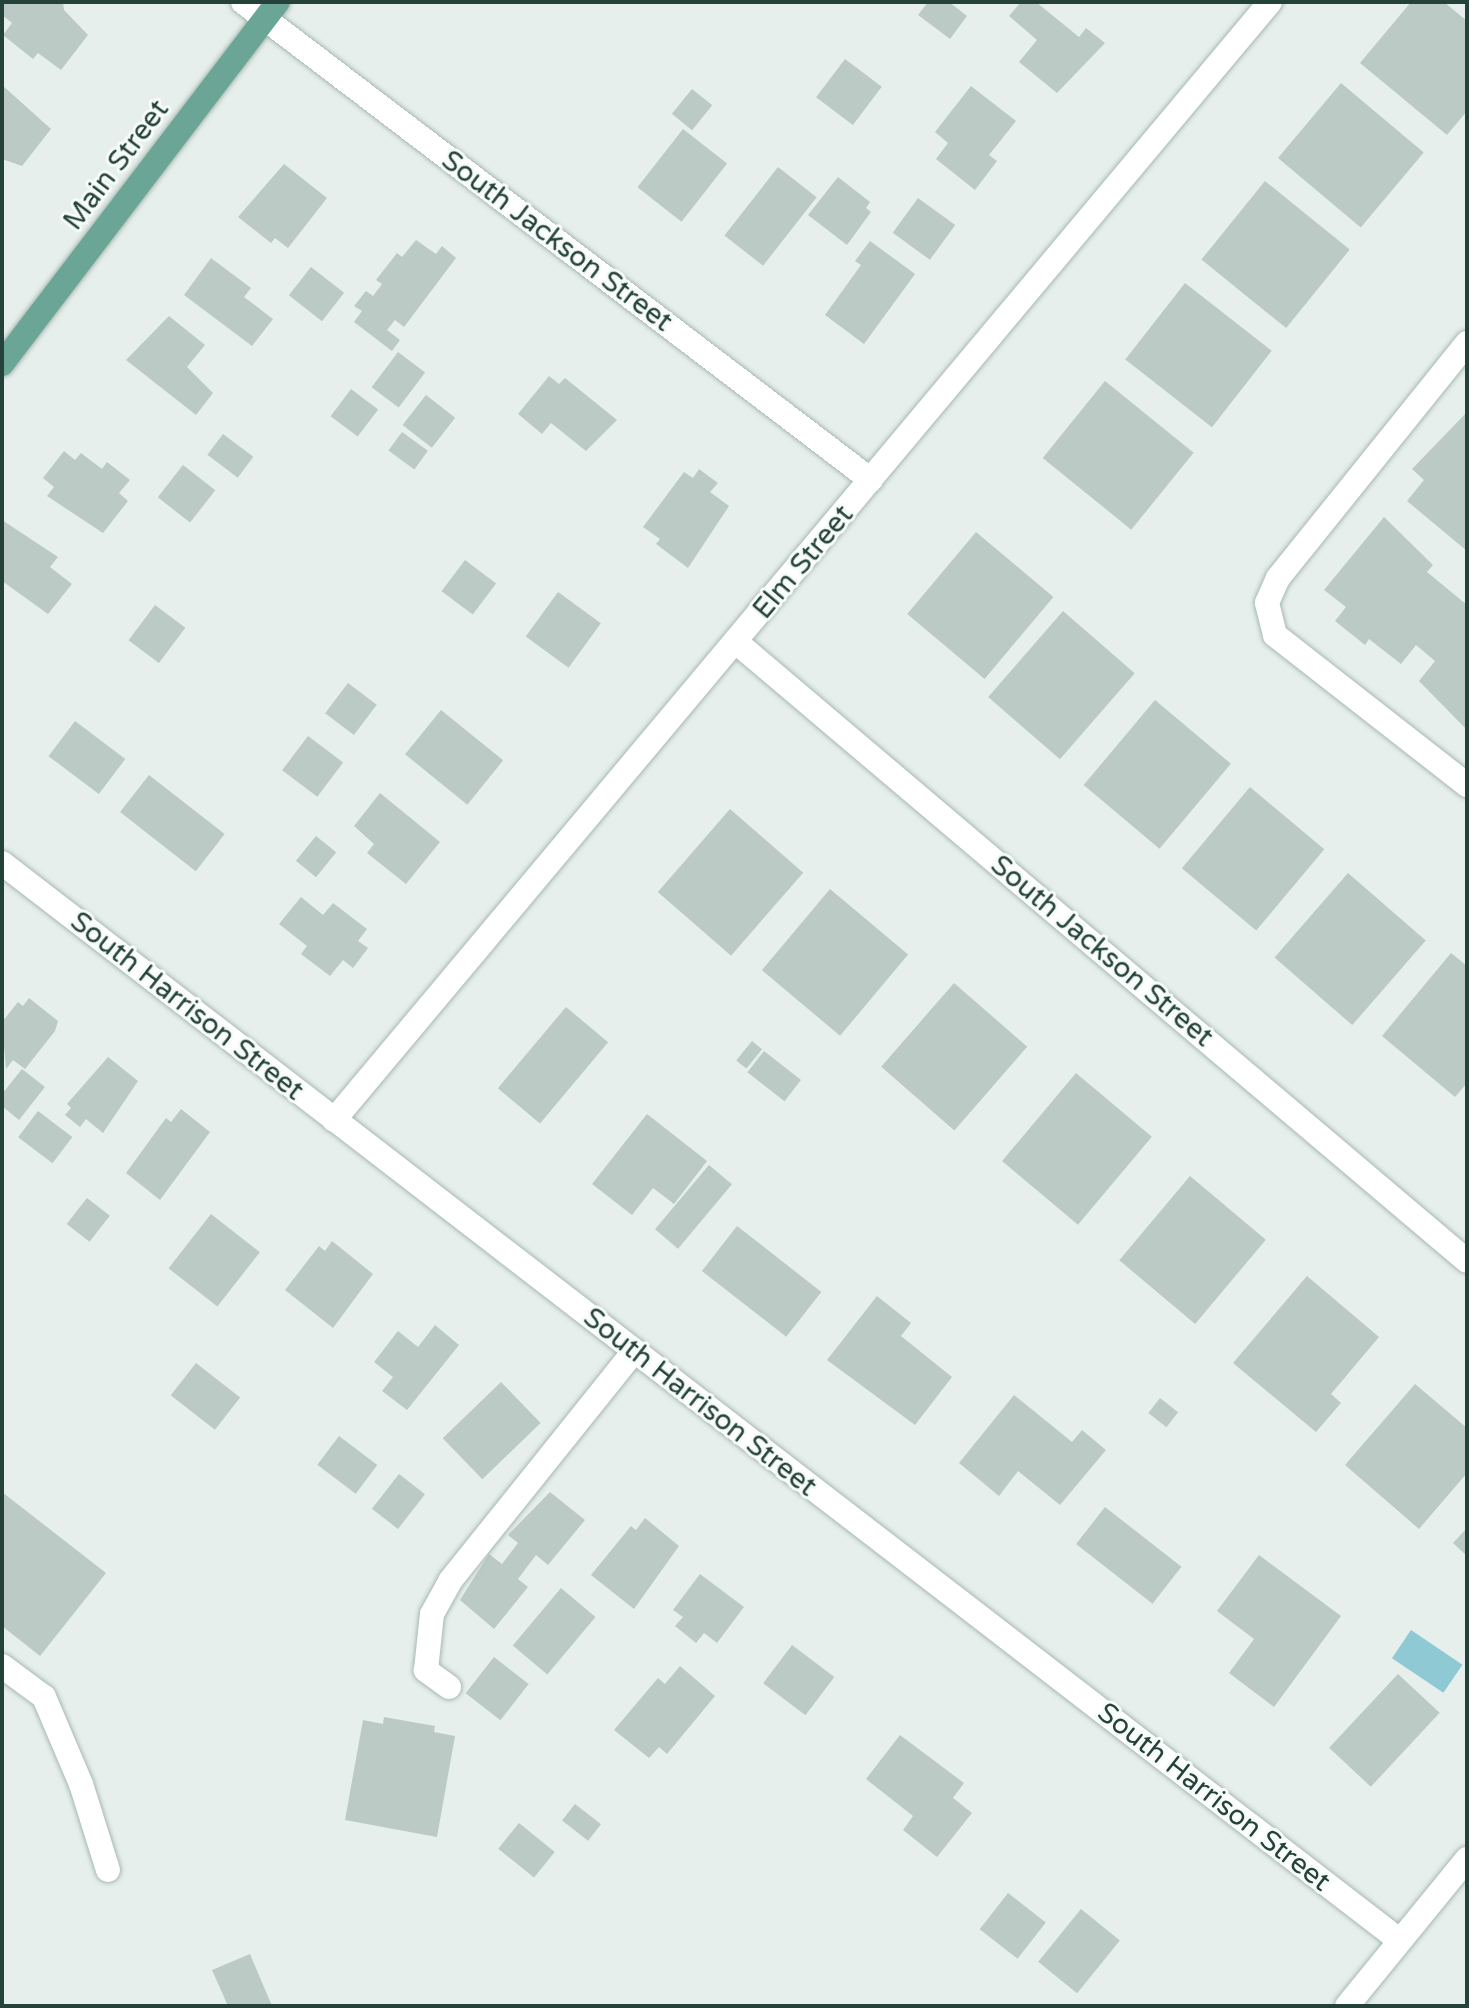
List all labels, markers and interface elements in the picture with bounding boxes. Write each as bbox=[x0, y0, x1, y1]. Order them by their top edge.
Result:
street label: Main Street bbox=[56, 93, 176, 237]
street label: South Jackson Street bbox=[435, 143, 679, 339]
street label: Elm Street bbox=[746, 498, 860, 626]
street label: South Jackson Street bbox=[984, 848, 1220, 1054]
street label: South Harrison Street bbox=[64, 905, 310, 1107]
street label: South Harrison Street bbox=[577, 1301, 823, 1503]
street label: South Harrison Street bbox=[1091, 1696, 1337, 1898]

